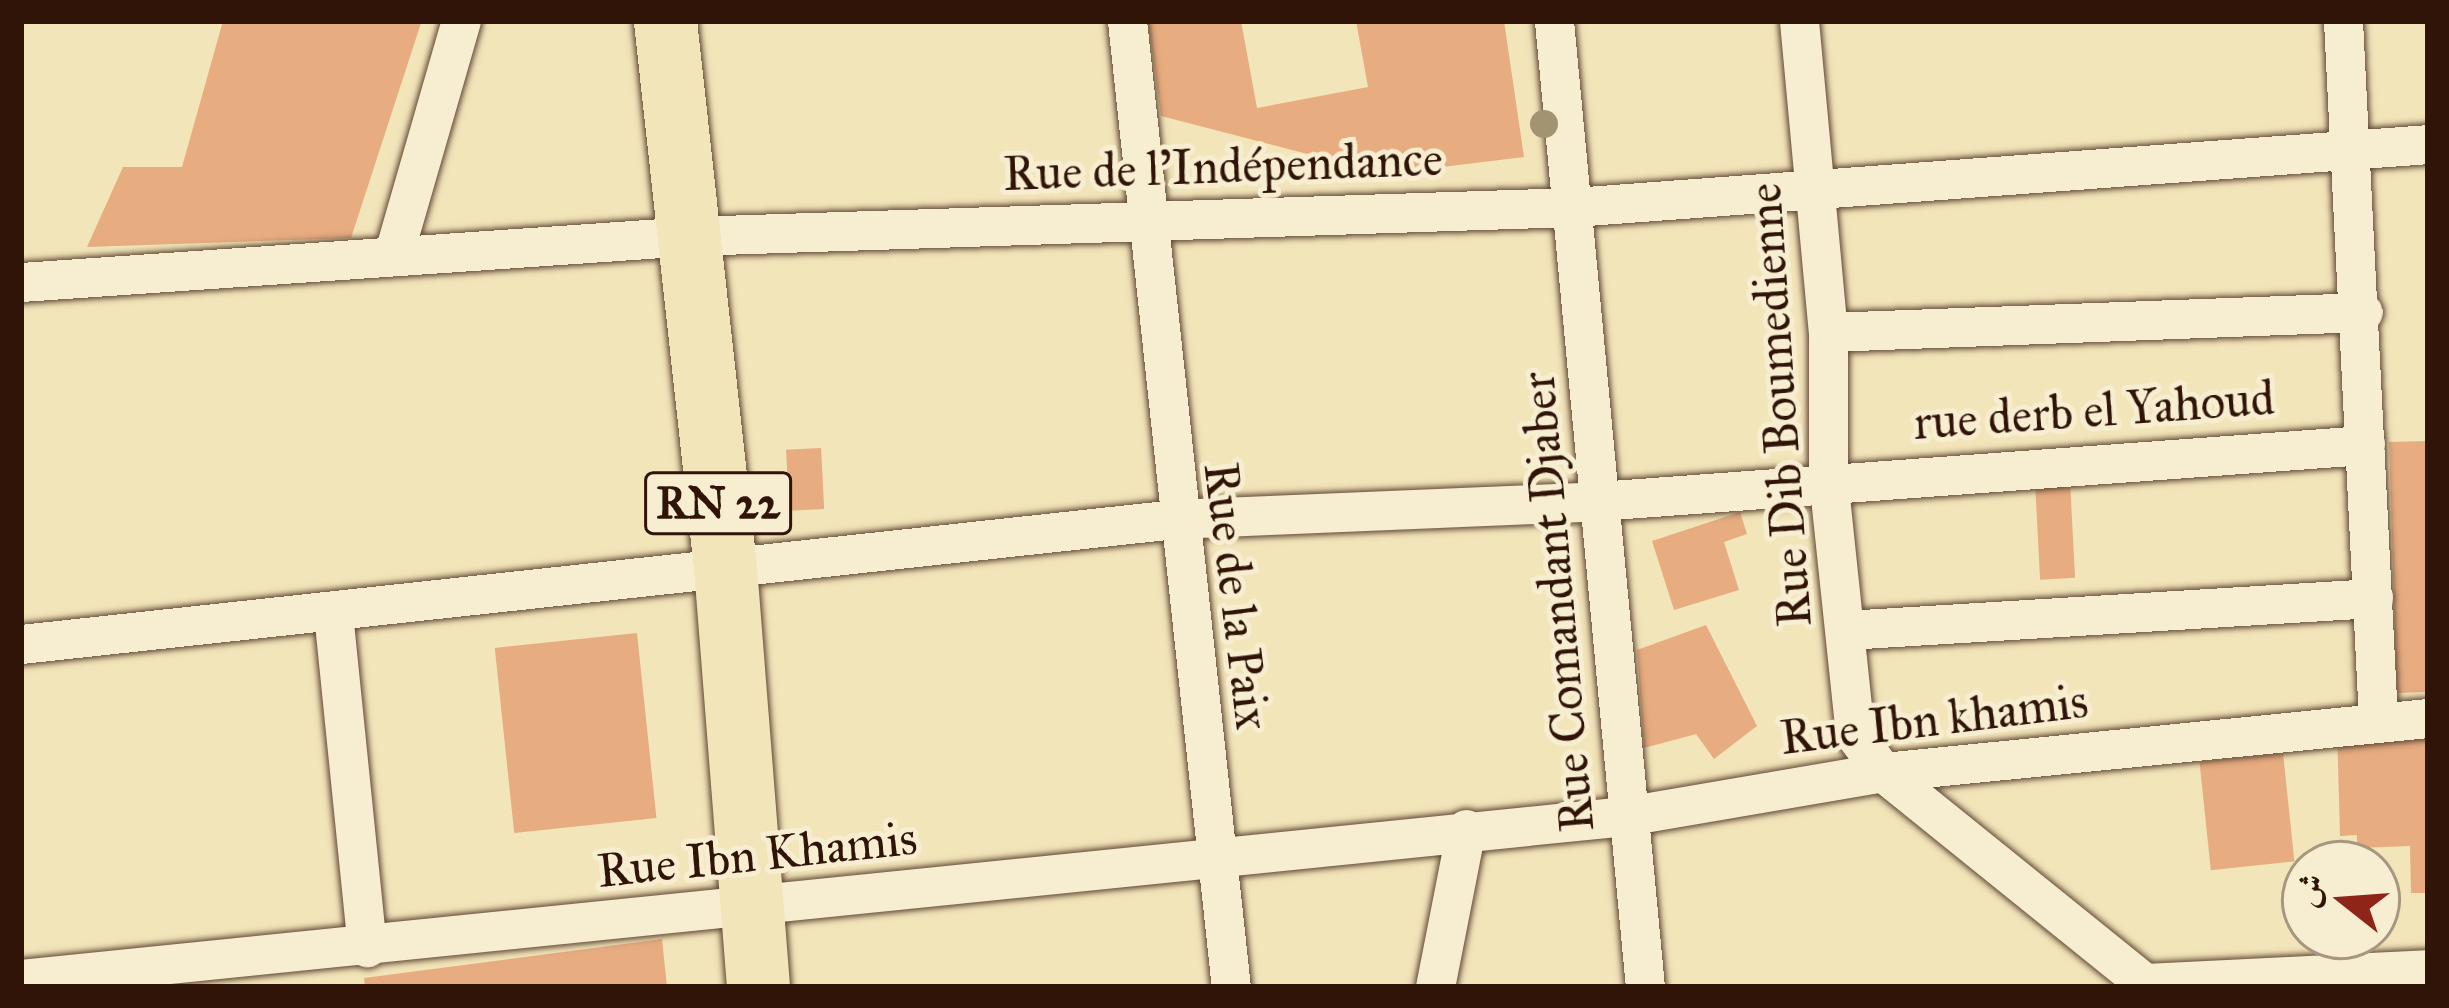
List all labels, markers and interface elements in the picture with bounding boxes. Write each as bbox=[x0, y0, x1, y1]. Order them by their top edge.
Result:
street label: Rue de l'Indépendance bbox=[1002, 130, 1444, 202]
street label: Rue Dib Boumedienne bbox=[1735, 181, 1823, 629]
street label: rue derb el Yahoud bbox=[1912, 369, 2276, 451]
street label: Rue Comandant Djaber bbox=[1508, 370, 1606, 834]
street label: Rue de la Paix bbox=[1192, 459, 1282, 733]
road number: RN 22 bbox=[643, 464, 793, 542]
street label: Rue Ibn khamis bbox=[1777, 672, 2091, 766]
street label: Rue Ibn Khamis bbox=[594, 809, 920, 899]
north arrow bbox=[2281, 840, 2401, 960]
text: ش bbox=[2286, 869, 2333, 912]

